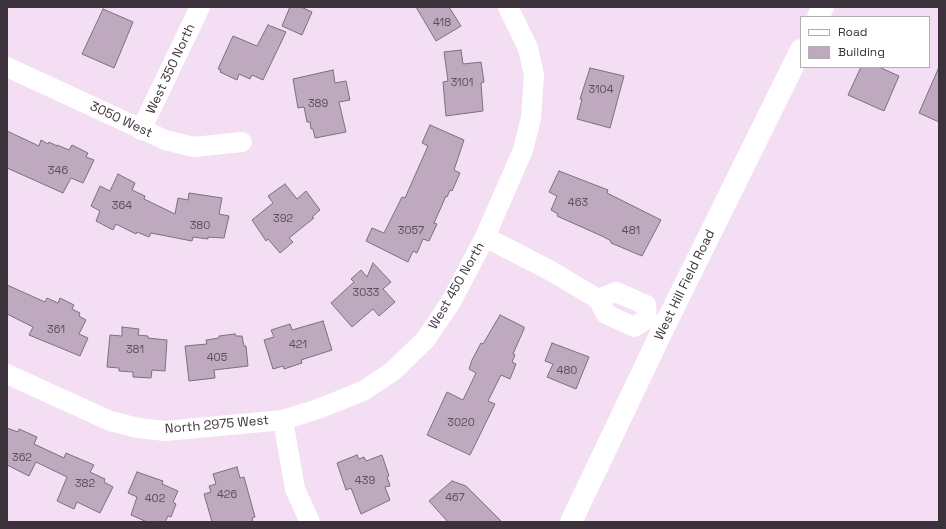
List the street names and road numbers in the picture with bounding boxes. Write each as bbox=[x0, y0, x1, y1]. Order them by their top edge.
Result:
street label: West 350 North bbox=[143, 21, 199, 117]
street label: 3050 West bbox=[87, 99, 155, 141]
street label: West Hill Field Road bbox=[651, 227, 719, 343]
street label: West 450 North bbox=[426, 240, 488, 332]
street label: North 2975 West bbox=[164, 413, 270, 437]

